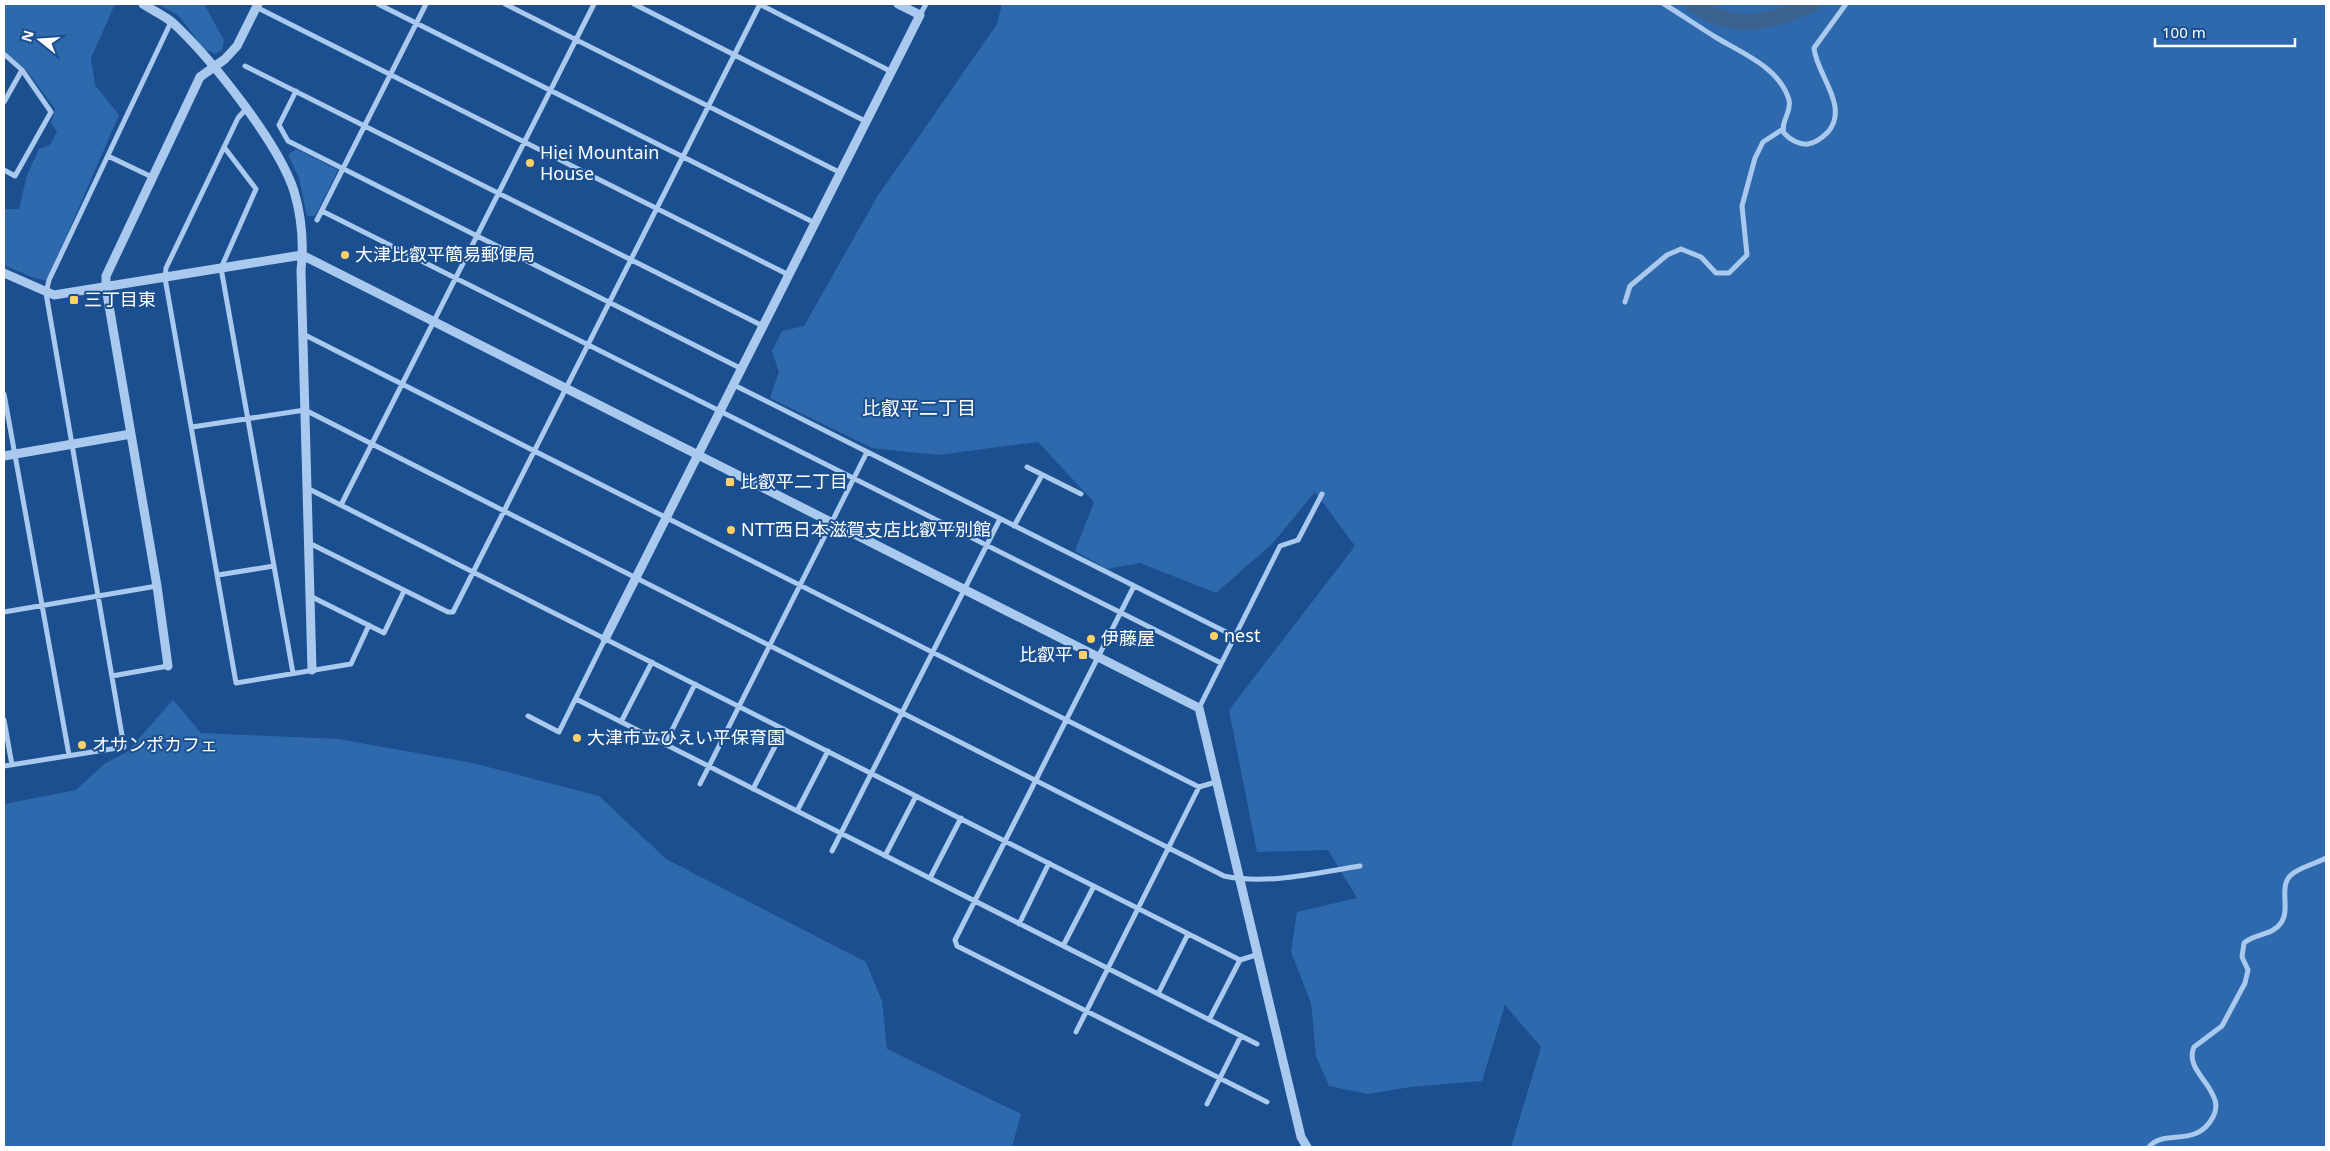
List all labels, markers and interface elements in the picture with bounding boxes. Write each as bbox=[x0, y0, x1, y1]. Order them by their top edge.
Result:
north arrow bbox=[15, 15, 65, 65]
scale bar bbox=[2155, 15, 2295, 47]
text: 100 m bbox=[2162, 22, 2206, 42]
text: N bbox=[16, 28, 38, 44]
place label: Hiei Mountain House bbox=[540, 140, 659, 185]
marker: Hiei Mountain House bbox=[524, 157, 536, 169]
place label: 大津比叡平簡易郵便局 bbox=[355, 242, 535, 266]
marker: 大津比叡平簡易郵便局 bbox=[339, 249, 351, 261]
place label: 三丁目東 bbox=[84, 287, 156, 311]
marker: 三丁目東 bbox=[68, 294, 80, 306]
district label: 比叡平二丁目 bbox=[862, 395, 976, 421]
place label: 比叡平二丁目 bbox=[740, 469, 848, 493]
marker: 比叡平二丁目 bbox=[724, 476, 736, 488]
place label: NTT西日本滋賀支店比叡平別館 bbox=[741, 517, 991, 541]
marker: NTT西日本滋賀支店比叡平別館 bbox=[725, 524, 737, 536]
place label: nest bbox=[1224, 623, 1261, 647]
place label: 伊藤屋 bbox=[1101, 626, 1155, 650]
marker: nest bbox=[1208, 630, 1220, 642]
marker: 伊藤屋 bbox=[1085, 633, 1097, 645]
place label: 比叡平 bbox=[1019, 642, 1073, 666]
marker: 比叡平 bbox=[1077, 649, 1089, 661]
place label: 大津市立ひえい平保育園 bbox=[587, 725, 785, 749]
place label: オサンポカフェ bbox=[92, 732, 218, 756]
marker: 大津市立ひえい平保育園 bbox=[571, 732, 583, 744]
marker: オサンポカフェ bbox=[76, 739, 88, 751]

